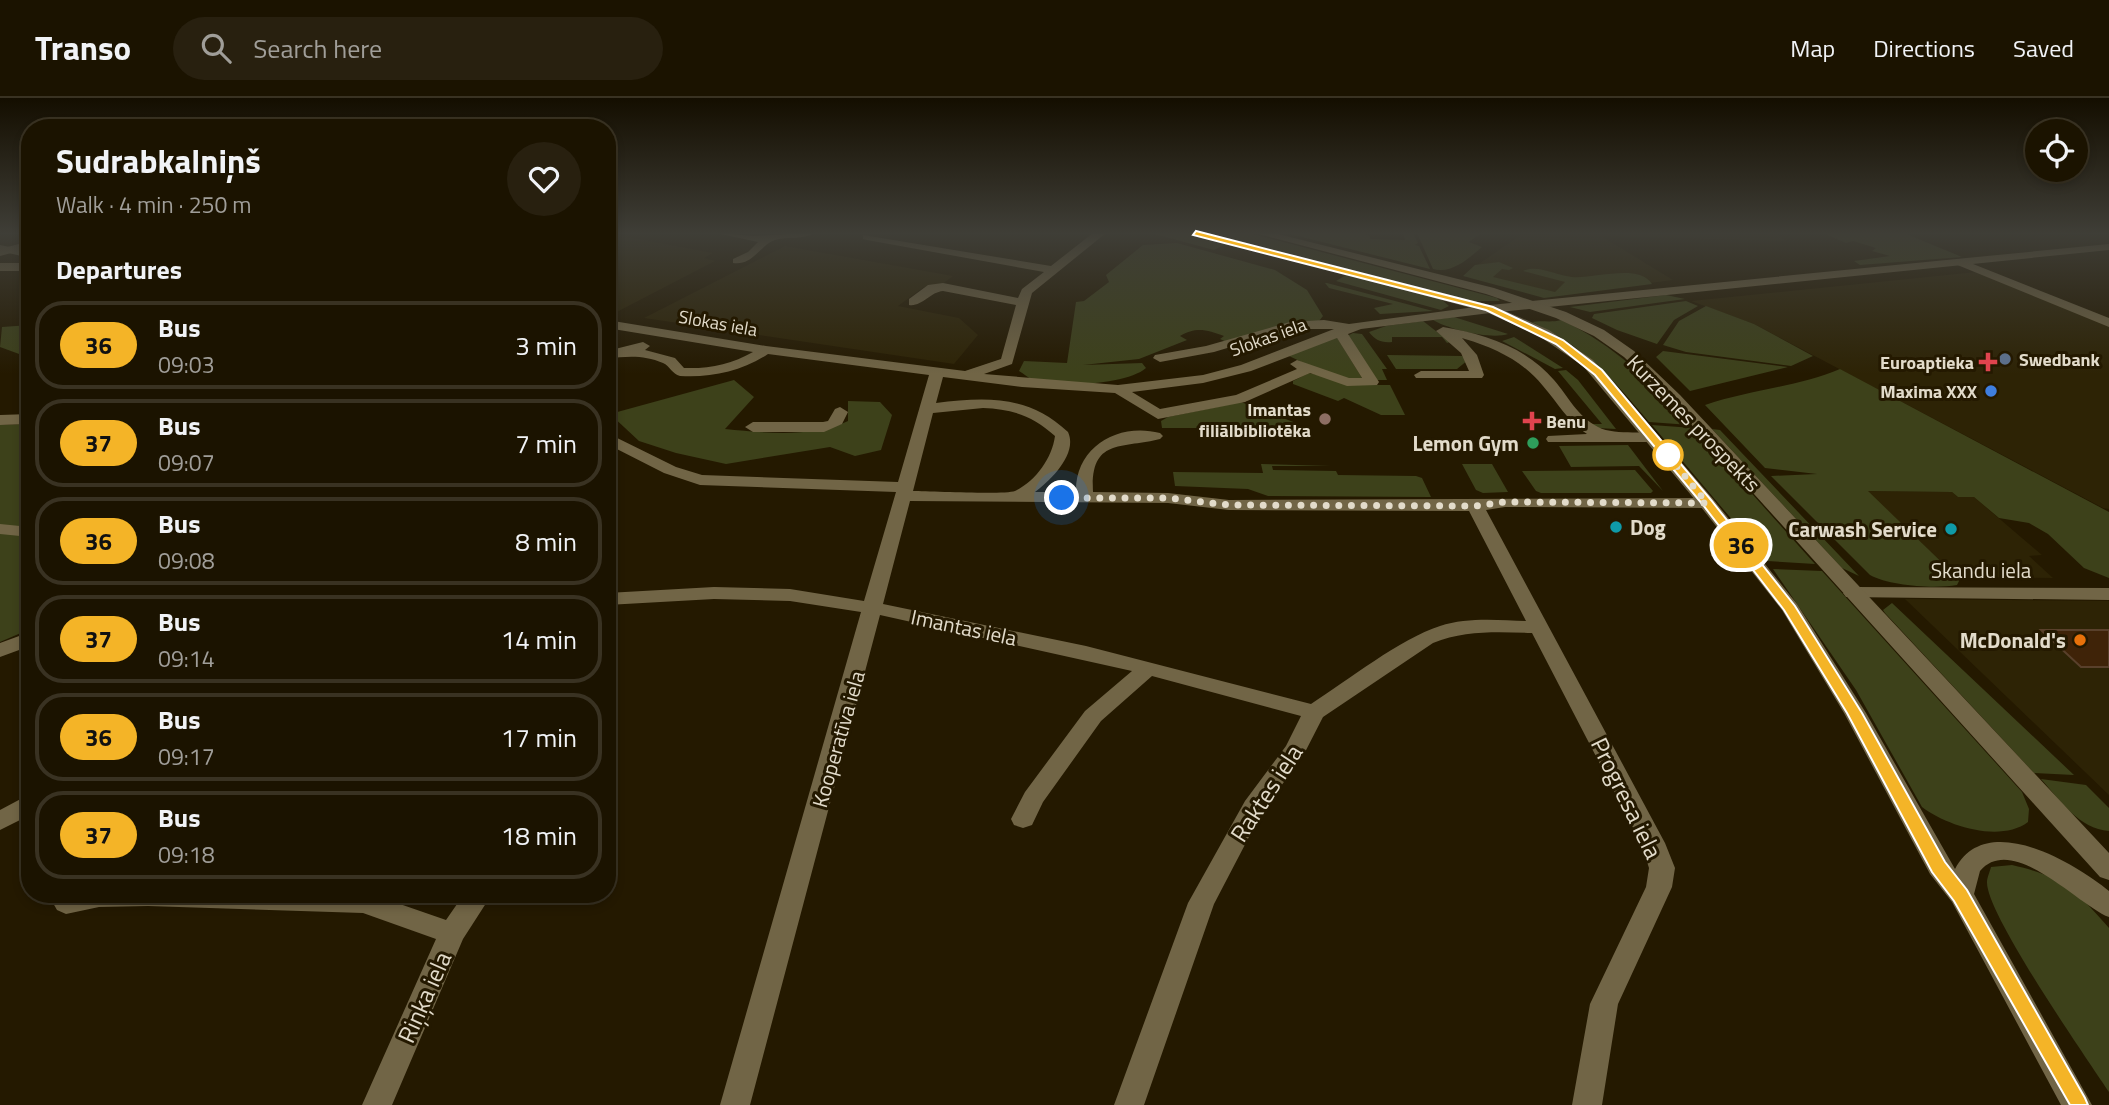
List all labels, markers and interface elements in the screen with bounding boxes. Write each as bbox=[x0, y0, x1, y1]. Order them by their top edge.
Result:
search box bbox=[173, 17, 663, 80]
text: Transo bbox=[35, 23, 131, 73]
icon: search bbox=[197, 29, 235, 67]
text: Search here bbox=[253, 29, 382, 68]
text: Map bbox=[1790, 30, 1835, 66]
text: Directions bbox=[1873, 30, 1975, 66]
text: Saved bbox=[2013, 30, 2074, 66]
map controls bbox=[2025, 119, 2088, 182]
button: locate bbox=[2025, 119, 2088, 182]
text: Sudrabkalniņš bbox=[56, 136, 261, 186]
button: heart bbox=[507, 142, 581, 216]
text: Walk · 4 min · 250 m bbox=[56, 187, 252, 222]
text: Departures bbox=[56, 250, 182, 289]
street label: Slokas iela bbox=[676, 303, 760, 343]
text: Bus bbox=[158, 308, 200, 347]
street label: Slokas iela bbox=[1226, 311, 1310, 363]
text: 3 min bbox=[515, 326, 577, 365]
text: 36 bbox=[85, 327, 112, 363]
place label: Swedbank bbox=[2019, 346, 2101, 373]
text: 09:03 bbox=[158, 347, 215, 382]
street label: Kurzemes prospekts bbox=[1620, 347, 1768, 499]
place label: Euroaptieka bbox=[1880, 349, 1974, 376]
marker: Swedbank bbox=[1997, 351, 2013, 367]
marker: Euroaptieka bbox=[1980, 354, 1996, 370]
place label: Maxima XXX bbox=[1880, 378, 1978, 405]
marker: Maxima XXX bbox=[1983, 383, 1999, 399]
place label: Imantas filiālbibliotēka bbox=[1199, 396, 1311, 444]
text: Bus bbox=[158, 406, 200, 445]
place label: Benu bbox=[1546, 408, 1586, 435]
marker: Imantas filiālbibliotēka bbox=[1317, 411, 1333, 427]
marker: Benu bbox=[1524, 413, 1540, 429]
text: 7 min bbox=[515, 424, 577, 463]
text: 37 bbox=[85, 425, 112, 461]
place label: Lemon Gym bbox=[1413, 427, 1519, 459]
marker: Lemon Gym bbox=[1525, 435, 1541, 451]
unlabelled marker bbox=[1653, 440, 1683, 470]
text: 09:07 bbox=[158, 445, 215, 480]
your location bbox=[1044, 480, 1079, 515]
text: Bus bbox=[158, 504, 200, 543]
place label: Dog bbox=[1630, 511, 1666, 543]
place label: Carwash Service bbox=[1788, 513, 1937, 545]
marker: Dog bbox=[1608, 519, 1624, 535]
marker: Carwash Service bbox=[1943, 521, 1959, 537]
text: 8 min bbox=[515, 522, 577, 561]
line badge: 36 bbox=[1710, 522, 1772, 568]
text: 36 bbox=[85, 523, 112, 559]
text: 36 bbox=[1728, 527, 1754, 563]
text: 09:08 bbox=[158, 543, 215, 578]
street label: Skandu iela bbox=[1931, 554, 2032, 586]
street label: Imantas iela bbox=[908, 600, 1020, 654]
text: Bus bbox=[158, 602, 200, 641]
text: 14 min bbox=[501, 620, 577, 659]
text: 37 bbox=[85, 621, 112, 657]
place label: McDonald's bbox=[1960, 624, 2066, 656]
marker: McDonald's bbox=[2072, 632, 2088, 648]
text: 09:14 bbox=[158, 641, 215, 676]
street label: Kooperatīva iela bbox=[803, 666, 873, 811]
text: Bus bbox=[158, 700, 200, 739]
text: 17 min bbox=[501, 718, 577, 757]
text: 36 bbox=[85, 719, 112, 755]
street label: Progresa iela bbox=[1582, 731, 1672, 865]
street label: Raktes iela bbox=[1221, 737, 1311, 849]
text: 09:17 bbox=[158, 739, 215, 774]
text: Bus bbox=[158, 798, 200, 837]
text: 18 min bbox=[501, 816, 577, 855]
text: 37 bbox=[85, 817, 112, 853]
text: 09:18 bbox=[158, 837, 215, 872]
street label: Riņķa iela bbox=[388, 946, 460, 1048]

